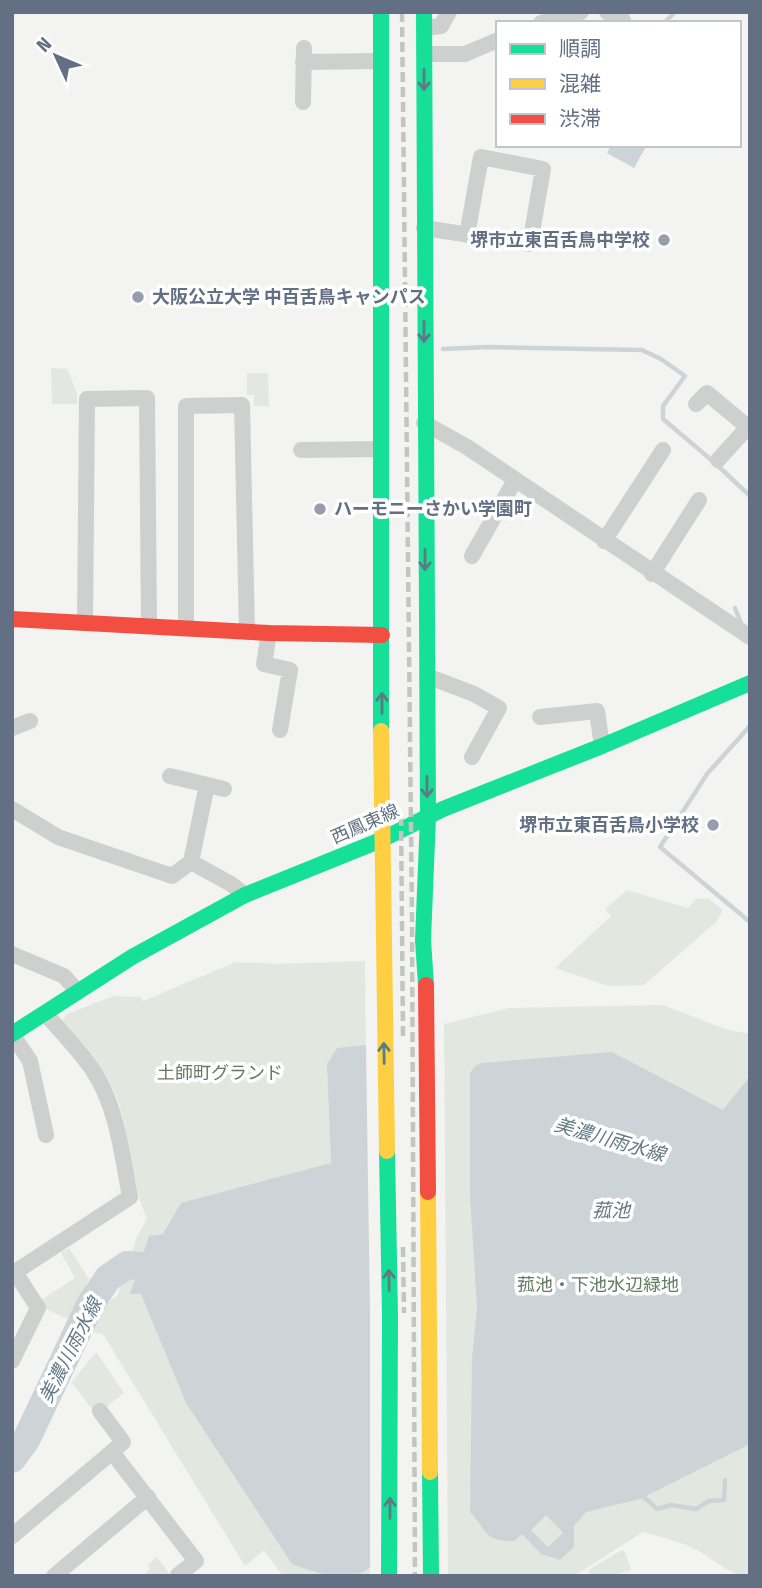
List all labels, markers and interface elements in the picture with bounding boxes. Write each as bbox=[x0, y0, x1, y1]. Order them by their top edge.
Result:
north arrow bbox=[21, 21, 91, 91]
legend bbox=[496, 21, 741, 147]
text: N bbox=[32, 32, 56, 57]
text: 順調 bbox=[559, 36, 601, 62]
one-way arrow bbox=[417, 69, 431, 92]
text: 混雑 bbox=[559, 71, 601, 97]
text: 渋滞 bbox=[559, 106, 601, 132]
place label: 堺市立東百舌鳥中学校 bbox=[470, 229, 650, 251]
marker: 堺市立東百舌鳥中学校 bbox=[656, 232, 672, 248]
place label: 大阪公立大学 中百舌鳥キャンパス bbox=[152, 286, 426, 308]
marker: 大阪公立大学 中百舌鳥キャンパス bbox=[130, 289, 146, 305]
one-way arrow bbox=[417, 321, 431, 344]
place label: ハーモニーさかい学園町 bbox=[334, 498, 532, 520]
marker: ハーモニーさかい学園町 bbox=[312, 501, 328, 517]
one-way arrow bbox=[418, 548, 432, 571]
one-way arrow bbox=[375, 691, 389, 714]
one-way arrow bbox=[420, 776, 434, 799]
street label: 西鳳東線 bbox=[328, 799, 402, 849]
place label: 堺市立東百舌鳥小学校 bbox=[519, 814, 699, 836]
marker: 堺市立東百舌鳥小学校 bbox=[705, 817, 721, 833]
one-way arrow bbox=[377, 1041, 391, 1064]
park label: 土師町グランド bbox=[157, 1062, 283, 1084]
water label: 美濃川雨水線 bbox=[552, 1113, 670, 1167]
water label: 菰池 bbox=[592, 1199, 632, 1222]
one-way arrow bbox=[383, 1269, 396, 1292]
park label: 菰池・下池水辺緑地 bbox=[517, 1274, 679, 1296]
water label: 美濃川雨水線 bbox=[34, 1292, 107, 1406]
one-way arrow bbox=[383, 1496, 396, 1519]

